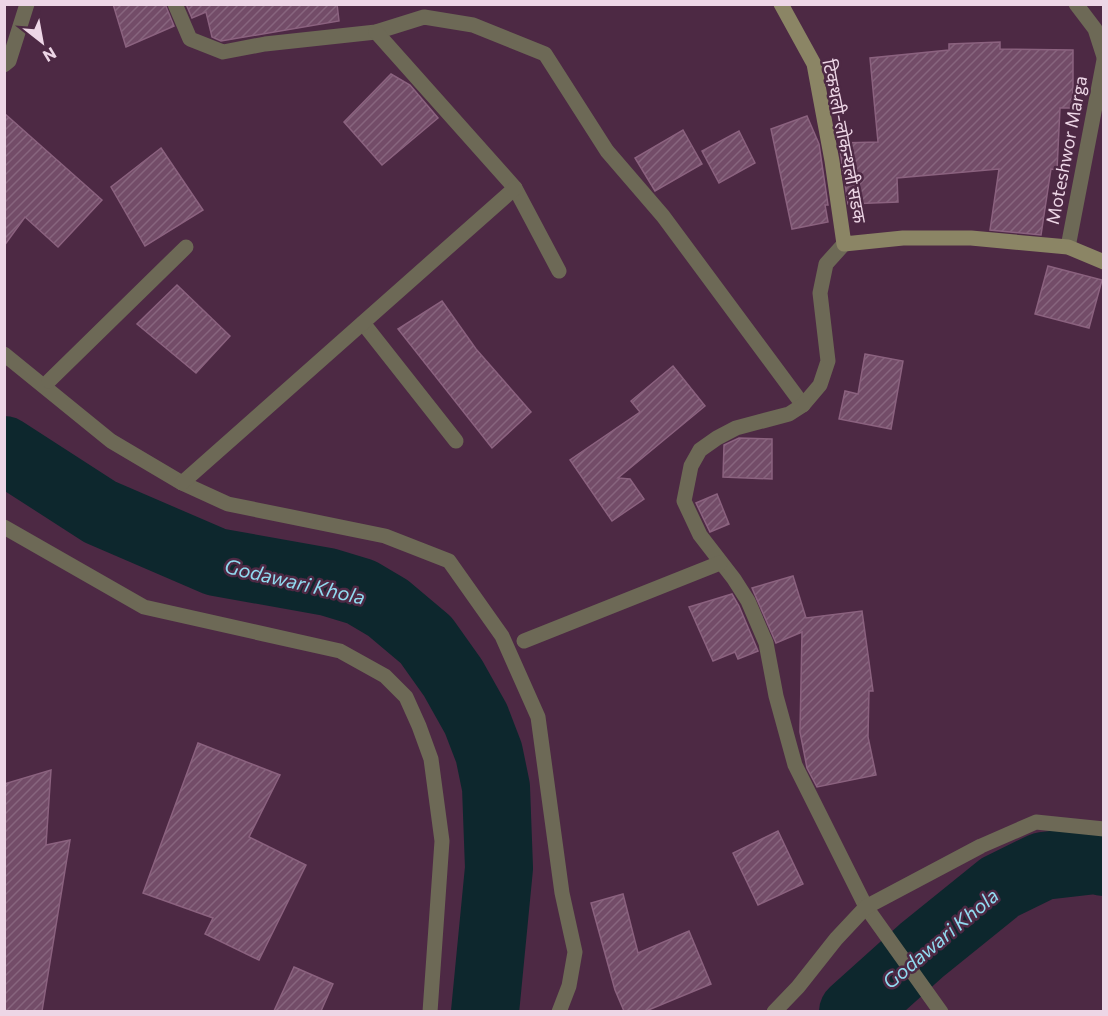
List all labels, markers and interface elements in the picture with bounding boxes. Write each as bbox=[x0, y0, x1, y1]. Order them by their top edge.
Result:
north arrow bbox=[12, 12, 72, 72]
text: N bbox=[40, 44, 60, 67]
street label: टिकथली-लोकन्थली सडक bbox=[818, 57, 872, 226]
street label: Moteshwor Marga bbox=[1041, 74, 1091, 226]
water label: Godawari Khola bbox=[222, 553, 368, 609]
water label: Godawari Khola bbox=[877, 883, 1003, 993]

